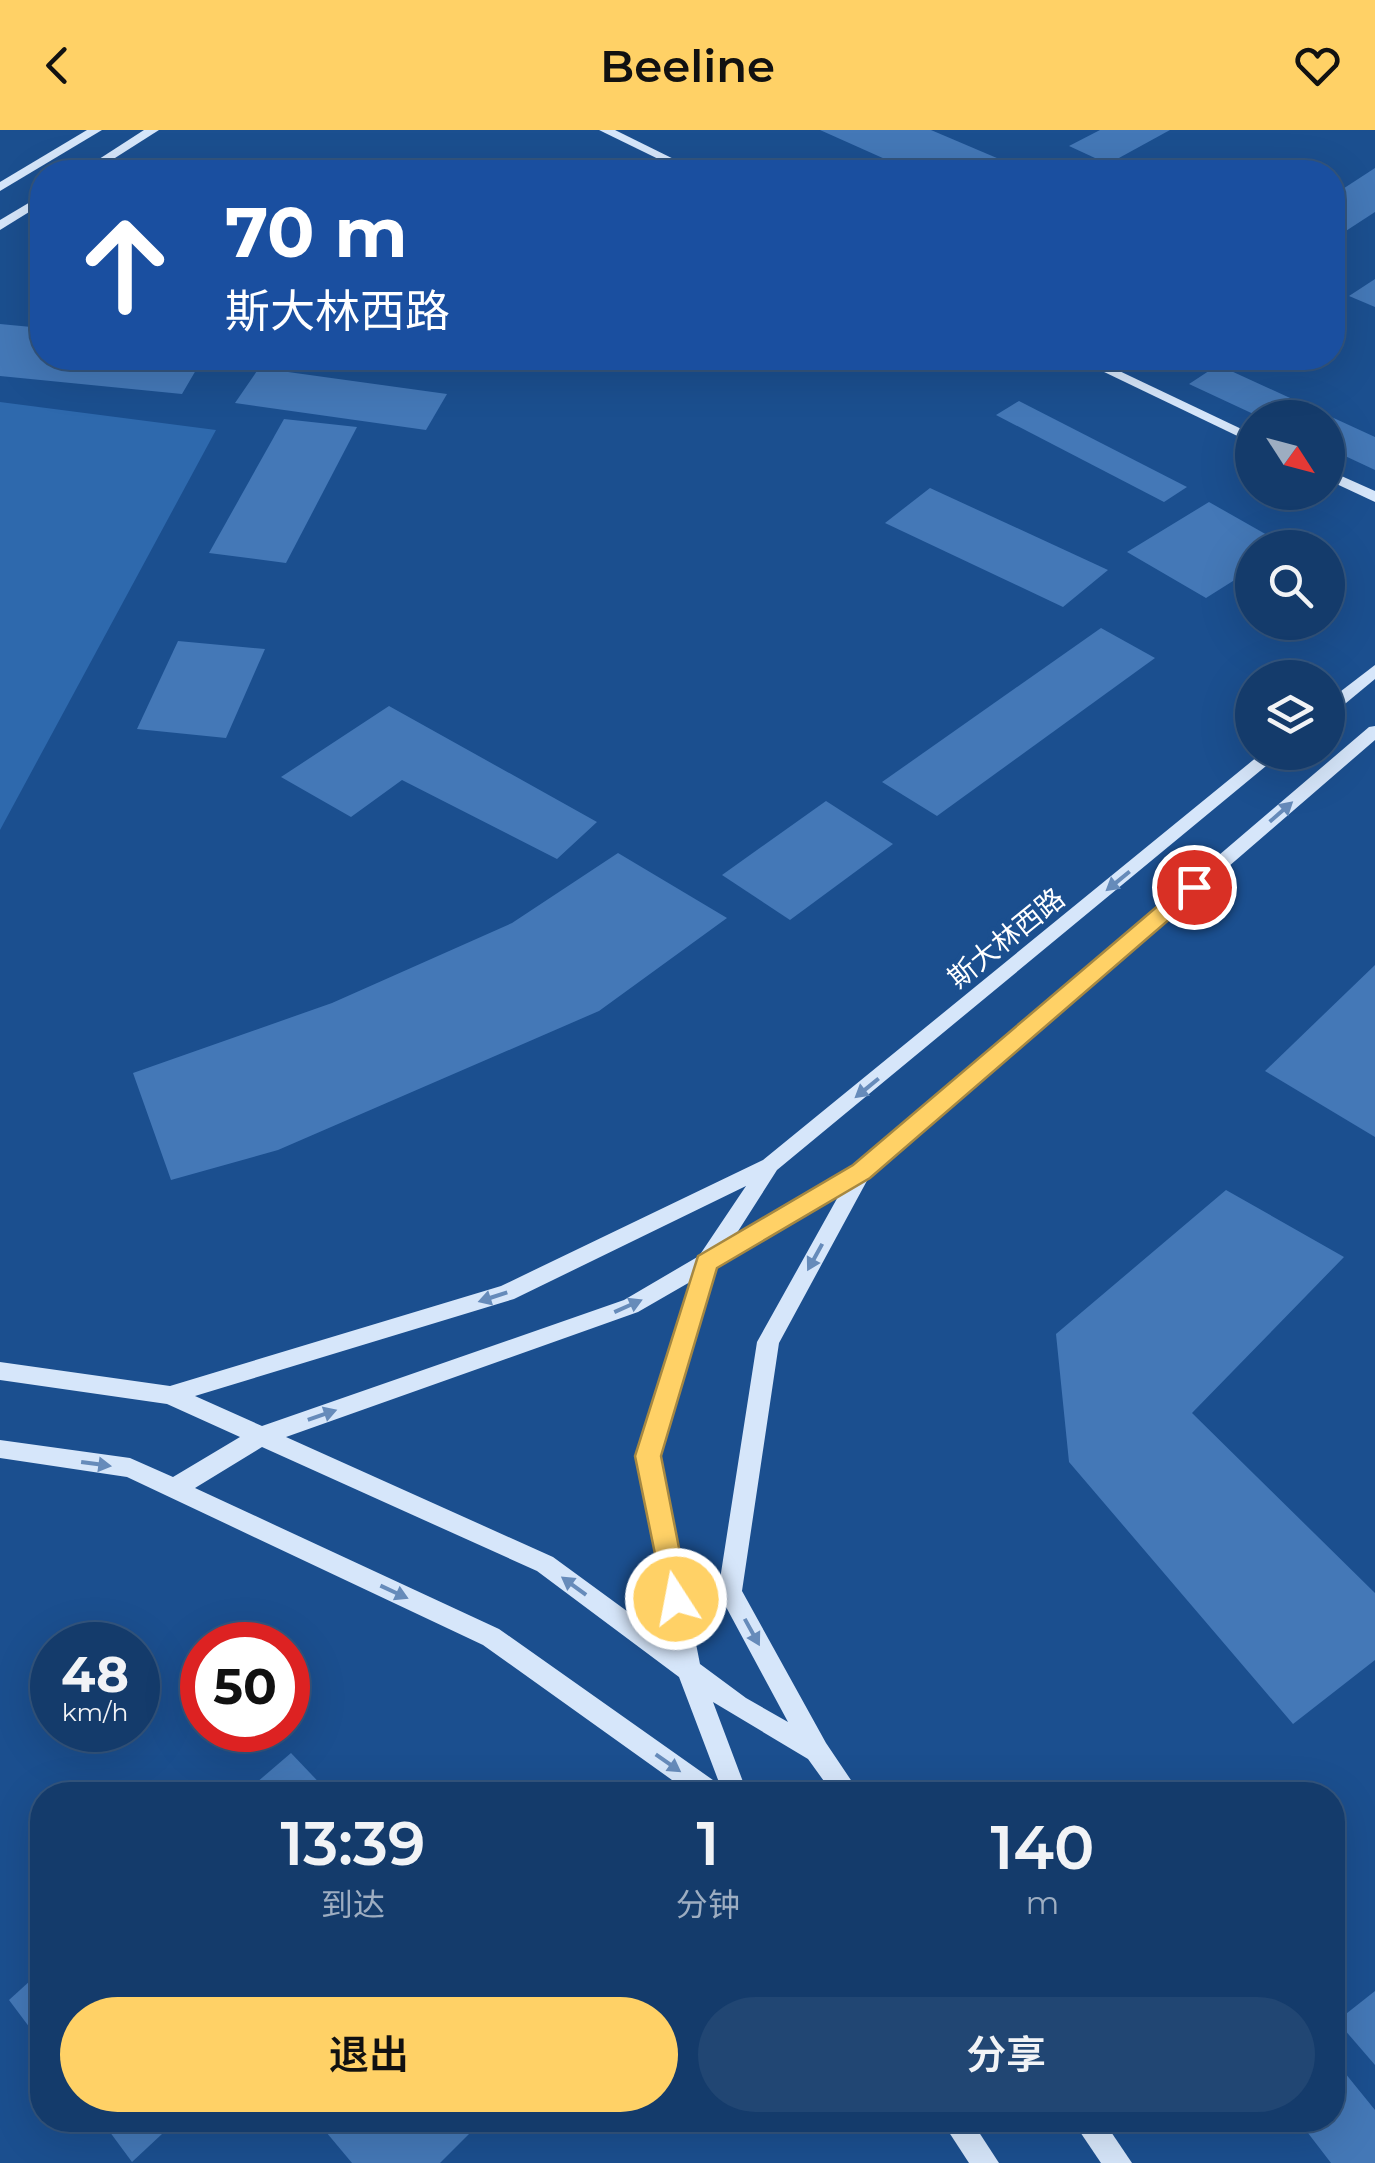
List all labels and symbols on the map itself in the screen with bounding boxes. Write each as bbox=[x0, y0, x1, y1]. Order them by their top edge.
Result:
north arrow bbox=[1235, 400, 1345, 510]
one-way arrow bbox=[1268, 801, 1293, 823]
pin bbox=[1152, 845, 1237, 930]
one-way arrow bbox=[1106, 870, 1131, 891]
street label: 斯大林西路 bbox=[941, 881, 1071, 995]
one-way arrow bbox=[855, 1077, 880, 1098]
one-way arrow bbox=[806, 1243, 823, 1272]
one-way arrow bbox=[477, 1291, 507, 1306]
one-way arrow bbox=[614, 1297, 643, 1314]
one-way arrow bbox=[308, 1406, 338, 1421]
one-way arrow bbox=[81, 1456, 113, 1472]
position arrow bbox=[624, 1547, 728, 1651]
one-way arrow bbox=[561, 1576, 587, 1596]
one-way arrow bbox=[380, 1583, 409, 1600]
one-way arrow bbox=[744, 1618, 761, 1647]
speed limit sign: 50 bbox=[180, 1622, 310, 1752]
one-way arrow bbox=[655, 1753, 682, 1772]

